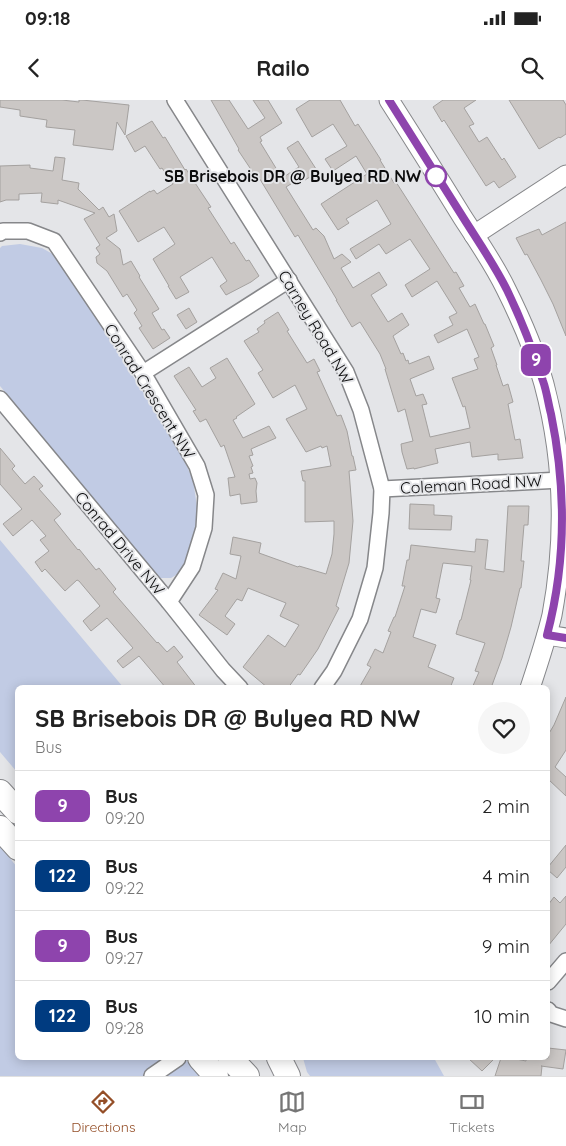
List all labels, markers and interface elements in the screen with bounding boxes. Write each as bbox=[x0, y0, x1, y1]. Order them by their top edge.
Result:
text: 09:18 bbox=[25, 6, 70, 30]
icon: back bbox=[20, 54, 48, 82]
text: Railo bbox=[256, 54, 310, 82]
icon: search bbox=[518, 54, 546, 82]
marker: SB Brisebois DR @ Bulyea RD NW bbox=[425, 165, 447, 187]
place label: SB Brisebois DR @ Bulyea RD NW bbox=[164, 166, 421, 186]
street label: Carney Road NW bbox=[274, 267, 358, 387]
street label: Conrad Crescent NW bbox=[100, 320, 200, 462]
line badge: 9 bbox=[520, 344, 552, 376]
text: 9 bbox=[531, 348, 541, 371]
street label: Coleman Road NW bbox=[400, 470, 542, 498]
street label: Conrad Drive NW bbox=[71, 487, 169, 599]
button: heart bbox=[478, 702, 530, 754]
text: SB Brisebois DR @ Bulyea RD NW bbox=[35, 703, 420, 733]
text: Bus bbox=[35, 737, 62, 757]
text: Bus bbox=[105, 784, 138, 808]
text: 9 bbox=[57, 794, 68, 817]
text: 2 min bbox=[482, 794, 530, 818]
text: 09:20 bbox=[105, 808, 145, 828]
text: Bus bbox=[105, 854, 138, 878]
text: 122 bbox=[49, 864, 76, 887]
text: 4 min bbox=[482, 864, 530, 888]
text: 09:22 bbox=[105, 878, 144, 898]
text: Bus bbox=[105, 924, 138, 948]
text: 9 bbox=[57, 934, 68, 957]
text: 9 min bbox=[482, 934, 530, 958]
text: 09:27 bbox=[105, 948, 143, 968]
text: Bus bbox=[105, 994, 138, 1018]
text: 122 bbox=[49, 1004, 76, 1027]
text: 10 min bbox=[474, 1004, 530, 1028]
text: 09:28 bbox=[105, 1018, 144, 1038]
tab: Directions bbox=[71, 1088, 135, 1136]
tab: Map bbox=[278, 1088, 307, 1136]
tab: Tickets bbox=[449, 1088, 495, 1136]

